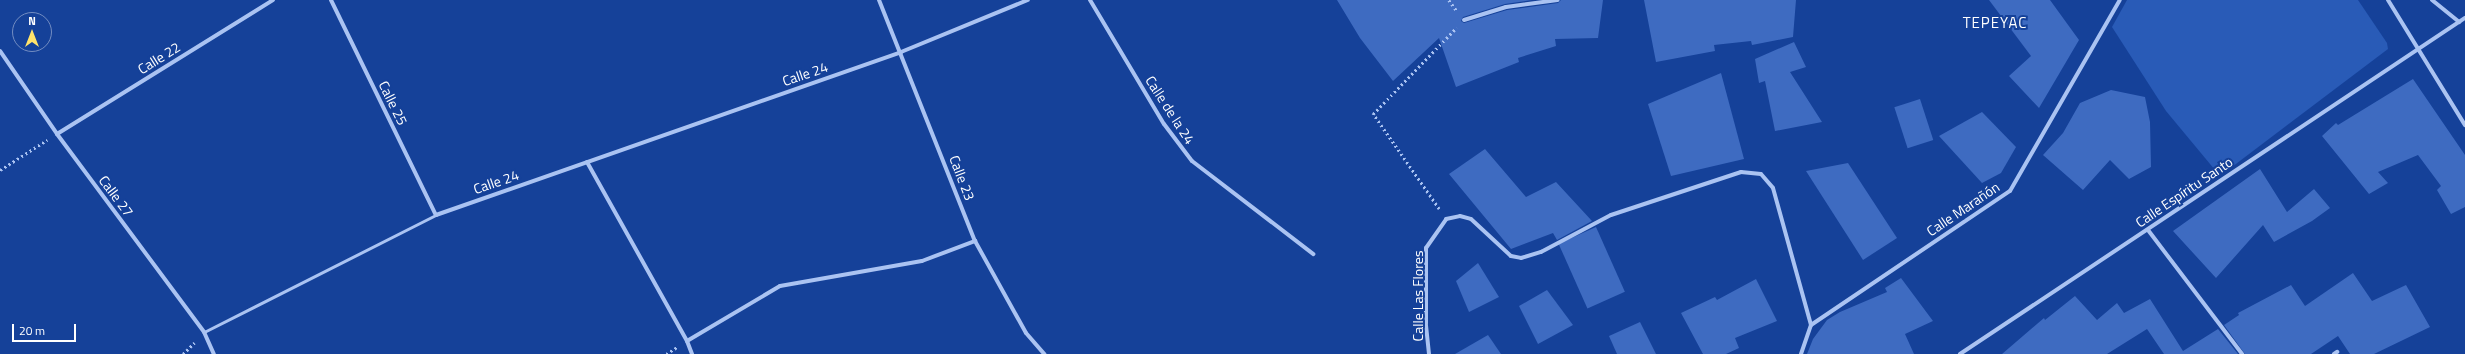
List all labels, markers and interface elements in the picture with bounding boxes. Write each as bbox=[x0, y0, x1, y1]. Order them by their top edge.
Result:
north arrow bbox=[12, 12, 52, 52]
text: N bbox=[28, 13, 36, 29]
district label: TEPEYAC bbox=[1963, 14, 2027, 32]
street label: Calle 22 bbox=[135, 38, 183, 78]
street label: Calle 24 bbox=[780, 58, 830, 90]
street label: Calle de la 24 bbox=[1142, 73, 1198, 147]
street label: Calle 25 bbox=[375, 78, 411, 128]
street label: Calle 23 bbox=[946, 153, 978, 203]
street label: Calle Espíritu Santo bbox=[2132, 153, 2236, 231]
street label: Calle 24 bbox=[471, 166, 521, 198]
street label: Calle 27 bbox=[95, 172, 137, 220]
street label: Calle Marañón bbox=[1923, 178, 2003, 240]
street label: Calle Las Flores bbox=[1410, 251, 1426, 341]
scale bar bbox=[14, 316, 78, 342]
text: 20 m bbox=[19, 321, 45, 340]

